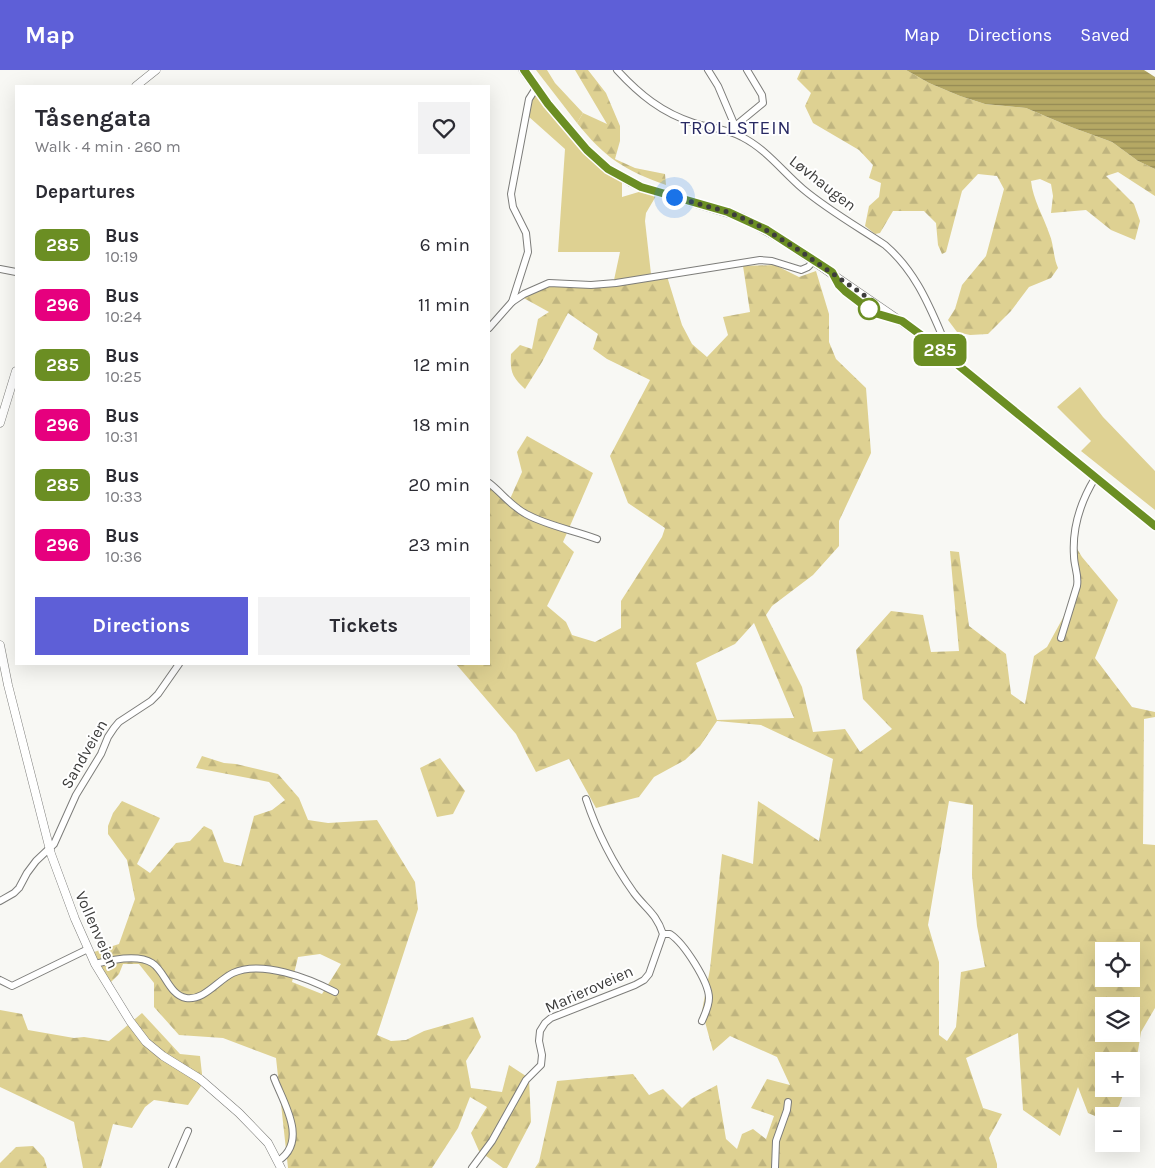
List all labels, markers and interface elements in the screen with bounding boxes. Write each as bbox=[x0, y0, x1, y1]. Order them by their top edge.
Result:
text: Map bbox=[25, 21, 75, 49]
text: Map bbox=[904, 24, 940, 46]
text: Directions bbox=[968, 24, 1052, 46]
text: Saved bbox=[1080, 24, 1130, 46]
button: heart bbox=[418, 102, 470, 154]
text: Tåsengata bbox=[35, 104, 151, 132]
district label: TROLLSTEIN bbox=[680, 117, 792, 139]
text: Walk · 4 min · 260 m bbox=[35, 137, 181, 156]
street label: Løvhaugen bbox=[786, 151, 860, 215]
text: Departures bbox=[35, 181, 135, 203]
your location bbox=[662, 185, 687, 210]
text: Bus bbox=[105, 225, 139, 247]
text: 285 bbox=[46, 234, 79, 256]
text: 6 min bbox=[420, 234, 470, 256]
text: 10:19 bbox=[105, 247, 138, 266]
text: Bus bbox=[105, 285, 139, 307]
text: 296 bbox=[46, 294, 79, 316]
text: 11 min bbox=[418, 294, 470, 316]
unlabelled marker bbox=[858, 298, 880, 320]
text: 10:24 bbox=[105, 307, 142, 326]
line badge: 285 bbox=[911, 334, 969, 366]
text: 285 bbox=[923, 339, 957, 361]
text: Bus bbox=[105, 345, 139, 367]
text: 285 bbox=[46, 354, 79, 376]
text: 12 min bbox=[413, 354, 470, 376]
text: 10:25 bbox=[105, 367, 142, 386]
text: Bus bbox=[105, 405, 139, 427]
text: 296 bbox=[46, 414, 79, 436]
text: 18 min bbox=[413, 414, 470, 436]
text: 10:31 bbox=[105, 427, 138, 446]
text: Bus bbox=[105, 465, 139, 487]
text: 285 bbox=[46, 474, 79, 496]
text: 20 min bbox=[408, 474, 470, 496]
text: 10:33 bbox=[105, 487, 142, 506]
text: Bus bbox=[105, 525, 139, 547]
text: 296 bbox=[46, 534, 79, 556]
text: 23 min bbox=[408, 534, 470, 556]
text: 10:36 bbox=[105, 547, 142, 566]
button: Directions bbox=[35, 597, 248, 655]
button: Tickets bbox=[258, 597, 470, 655]
street label: Sandveien bbox=[57, 716, 111, 792]
street label: Vollenveien bbox=[71, 888, 123, 972]
map controls bbox=[1095, 942, 1140, 1152]
button: locate bbox=[1095, 942, 1140, 987]
street label: Marieroveien bbox=[542, 961, 636, 1017]
button: layers bbox=[1095, 997, 1140, 1042]
button: + bbox=[1095, 1052, 1140, 1097]
button: − bbox=[1095, 1107, 1140, 1152]

